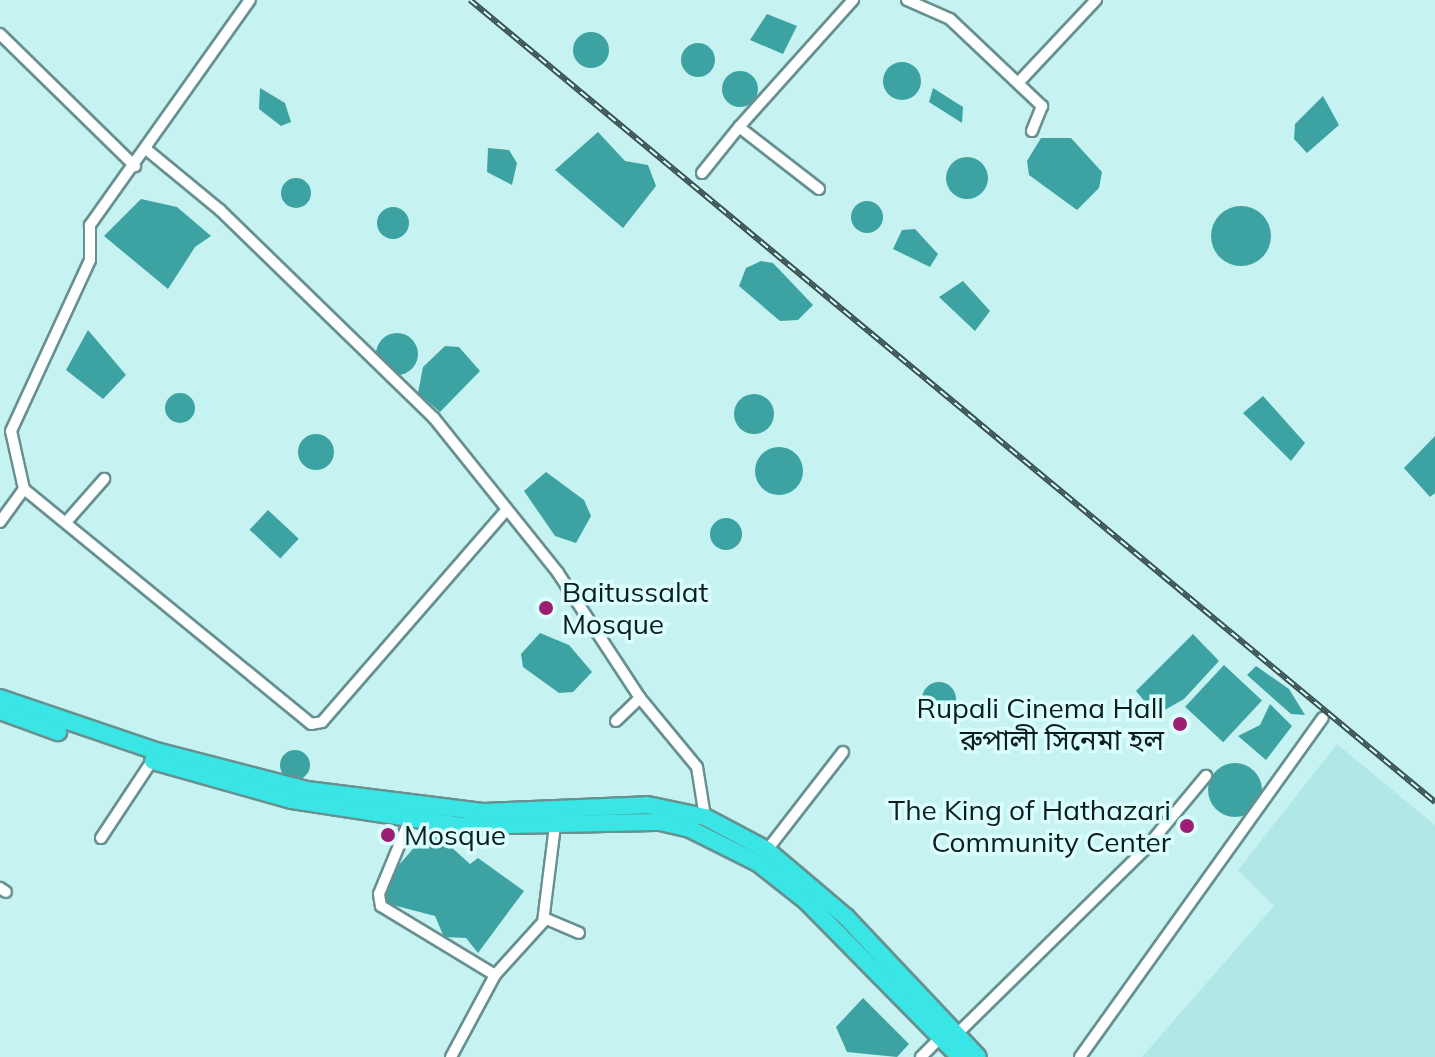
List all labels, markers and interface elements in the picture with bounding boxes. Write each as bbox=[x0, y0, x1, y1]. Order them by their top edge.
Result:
place label: Baitussalat Mosque bbox=[562, 575, 708, 641]
marker: Baitussalat Mosque bbox=[537, 599, 555, 617]
place label: Rupali Cinema Hall রুপালী সিনেমা হল bbox=[917, 691, 1164, 757]
marker: Rupali Cinema Hall রুপালী সিনেমা হল bbox=[1171, 715, 1189, 733]
place label: The King of Hathazari Community Center bbox=[888, 793, 1171, 859]
marker: The King of Hathazari Community Center bbox=[1178, 817, 1196, 835]
place label: Mosque bbox=[404, 818, 506, 852]
marker: Mosque bbox=[379, 826, 397, 844]

